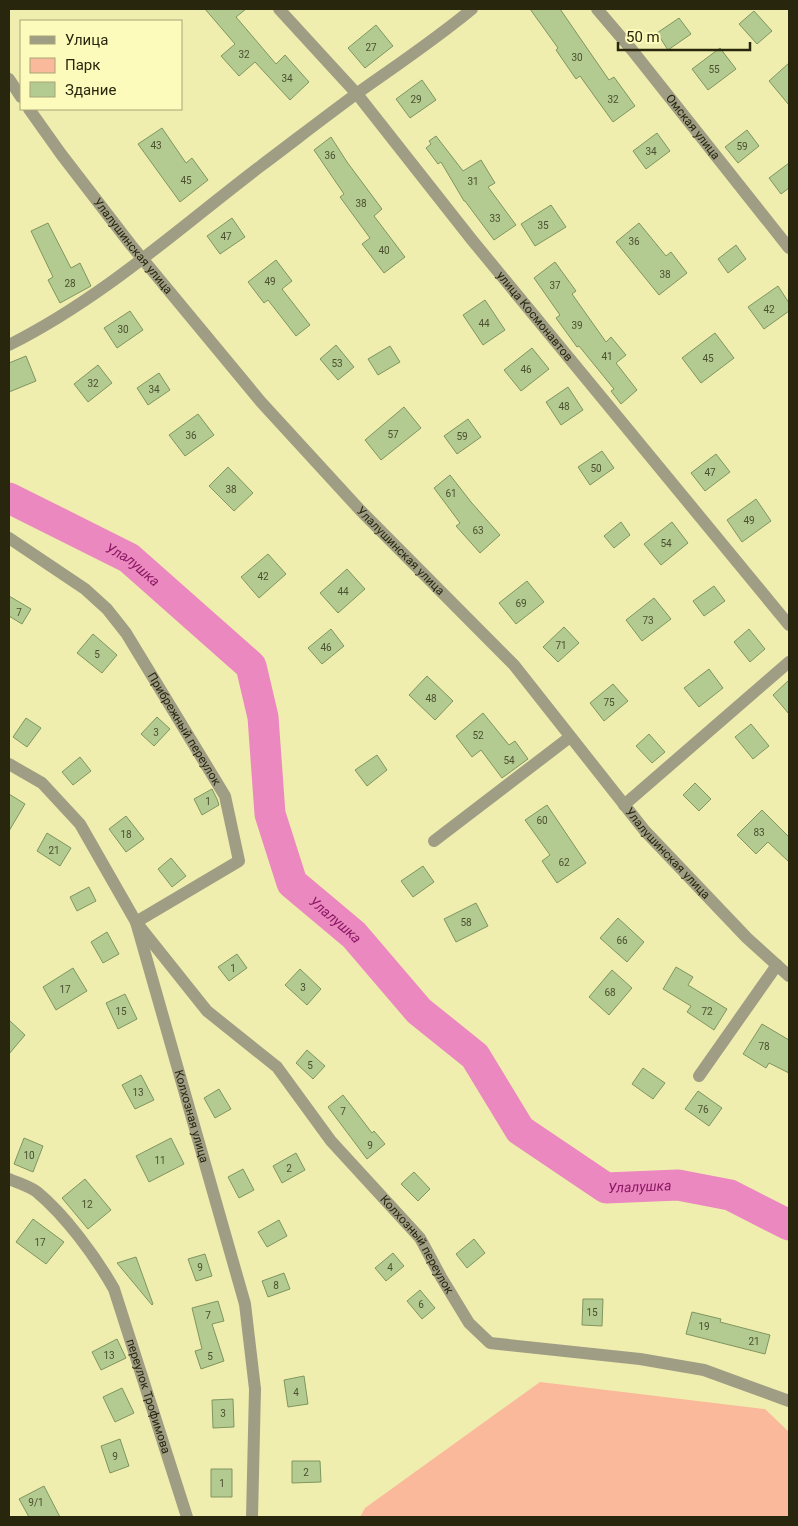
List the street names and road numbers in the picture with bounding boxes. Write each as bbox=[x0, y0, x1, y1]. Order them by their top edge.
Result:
street label: Омская улица bbox=[663, 92, 723, 162]
street label: Улалушинская улица bbox=[90, 195, 175, 297]
street label: улица Космонавтов bbox=[494, 269, 576, 364]
street label: Улалушинская улица bbox=[354, 504, 447, 598]
street label: Прибрежный переулок bbox=[145, 670, 224, 788]
street label: Улалушинская улица bbox=[622, 805, 713, 902]
street label: Колхозная улица bbox=[172, 1068, 211, 1164]
street label: Колхозный переулок bbox=[377, 1192, 457, 1297]
street label: переулок Трофимова bbox=[123, 1337, 173, 1455]

